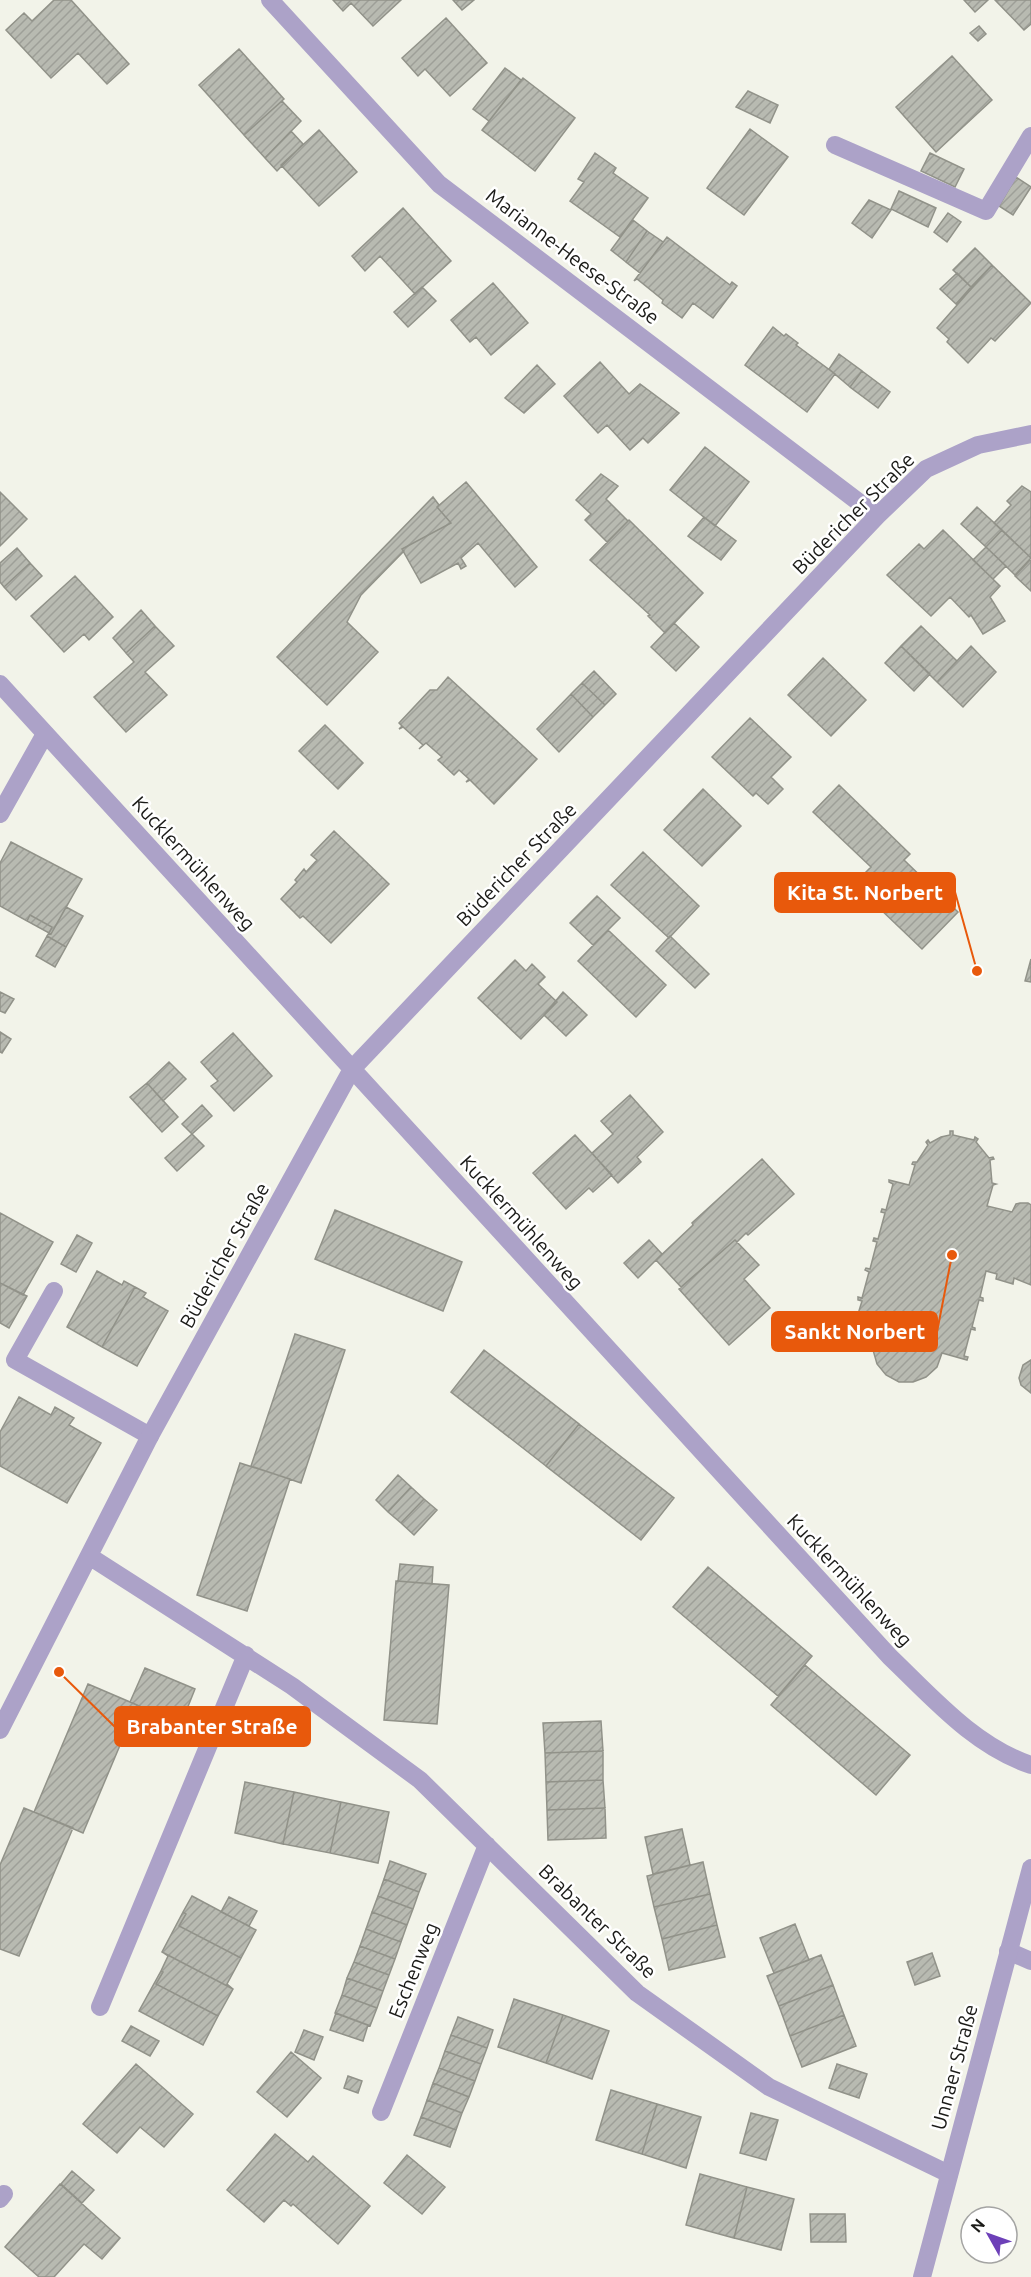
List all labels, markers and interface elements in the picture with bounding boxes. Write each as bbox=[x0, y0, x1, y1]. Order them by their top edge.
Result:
street label: Marianne-Heese-Straße bbox=[482, 183, 664, 329]
street label: Büdericher Straße bbox=[787, 447, 919, 579]
street label: Kucklermühlenweg bbox=[128, 791, 260, 935]
street label: Büdericher Straße bbox=[451, 798, 581, 930]
callout: Kita St. Norbert bbox=[775, 873, 955, 912]
text: Kita St. Norbert bbox=[787, 880, 943, 904]
street label: Kucklermühlenweg bbox=[456, 1150, 588, 1294]
street label: Büdericher Straße bbox=[175, 1178, 273, 1332]
callout: Sankt Norbert bbox=[772, 1312, 937, 1351]
text: Sankt Norbert bbox=[785, 1319, 925, 1343]
street label: Kucklermühlenweg bbox=[783, 1509, 917, 1651]
callout: Brabanter Straße bbox=[115, 1707, 310, 1746]
text: Brabanter Straße bbox=[127, 1714, 297, 1738]
street label: Brabanter Straße bbox=[535, 1859, 661, 1983]
street label: Eschenweg bbox=[383, 1919, 443, 2021]
street label: Unnaer Straße bbox=[926, 2002, 982, 2132]
north arrow bbox=[959, 2205, 1019, 2265]
text: N bbox=[967, 2215, 988, 2236]

